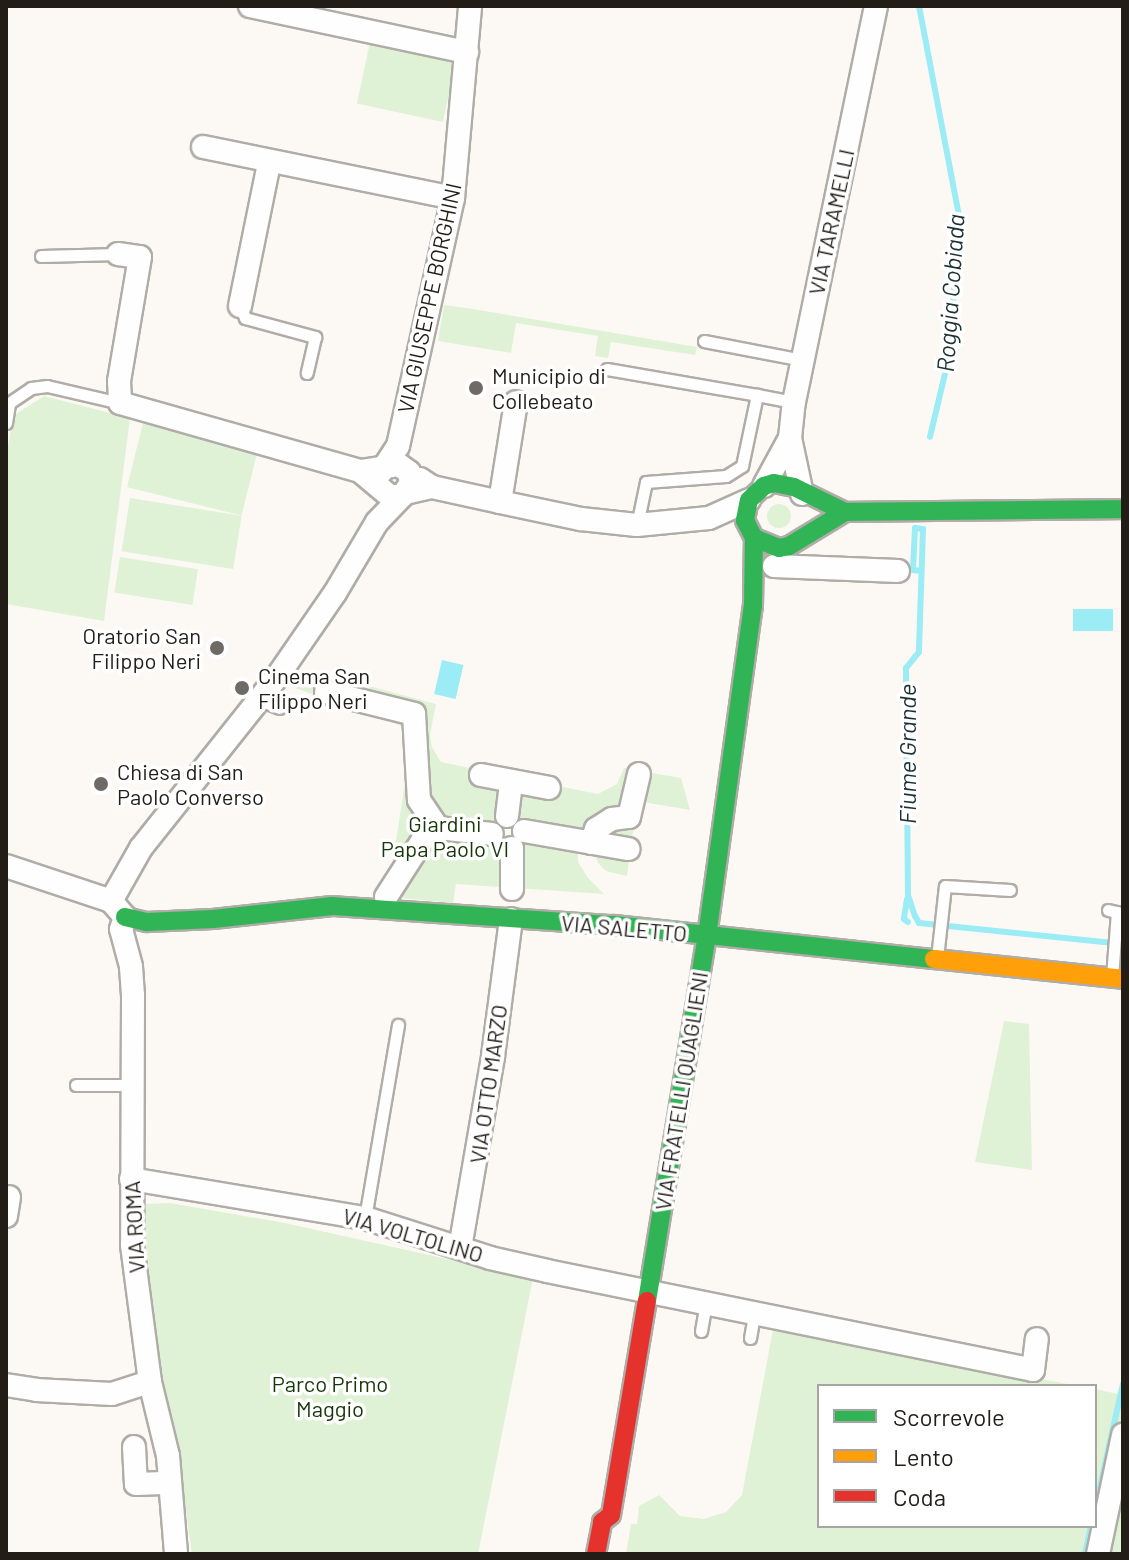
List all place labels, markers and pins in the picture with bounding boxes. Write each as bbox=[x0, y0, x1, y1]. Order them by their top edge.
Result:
place label: Municipio di Collebeato bbox=[492, 362, 606, 414]
marker: Municipio di Collebeato bbox=[467, 379, 485, 397]
place label: Oratorio San Filippo Neri bbox=[83, 622, 201, 674]
marker: Oratorio San Filippo Neri bbox=[208, 639, 226, 657]
place label: Cinema San Filippo Neri bbox=[258, 662, 370, 714]
marker: Cinema San Filippo Neri bbox=[233, 679, 251, 697]
place label: Chiesa di San Paolo Converso bbox=[117, 758, 264, 810]
marker: Chiesa di San Paolo Converso bbox=[92, 775, 110, 793]

